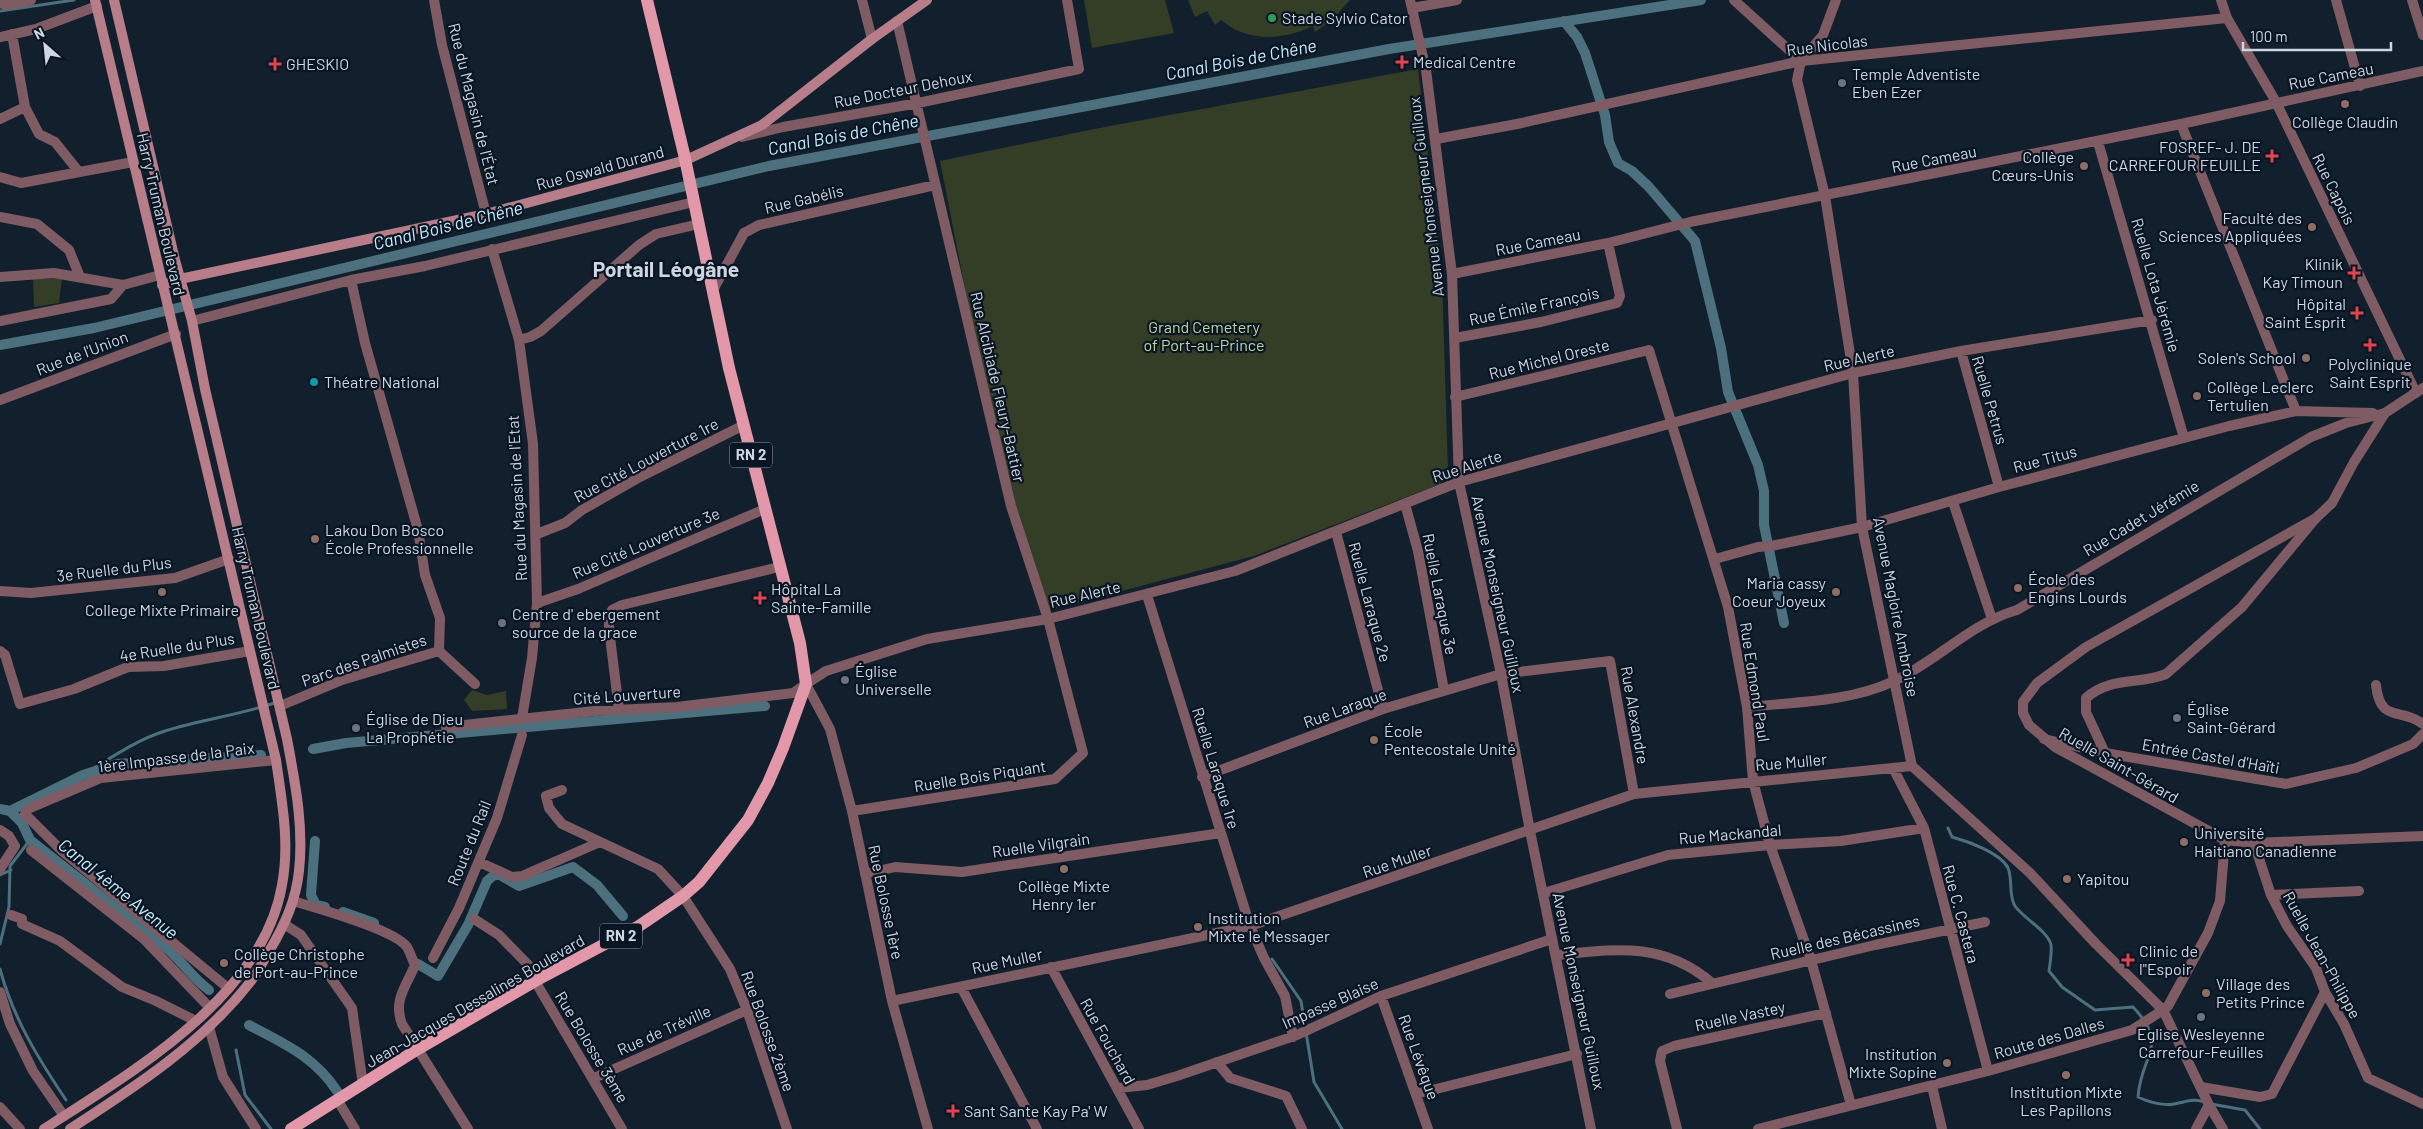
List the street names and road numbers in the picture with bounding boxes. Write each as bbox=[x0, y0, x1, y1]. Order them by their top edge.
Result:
street label: Rue du Magasin de l'État bbox=[445, 21, 504, 187]
street label: Rue Nicolas bbox=[1785, 30, 1869, 59]
street label: Rue Cameau bbox=[2287, 58, 2375, 93]
street label: Rue Docteur Dehoux bbox=[832, 66, 974, 111]
street label: Avenue Monseigneur Guilloux bbox=[1404, 96, 1447, 298]
street label: Harry Truman Boulevard bbox=[133, 131, 189, 297]
street label: Rue Oswald Durand bbox=[534, 141, 666, 194]
street label: Rue Cameau bbox=[1890, 141, 1978, 176]
street label: Rue Capois bbox=[2309, 150, 2360, 228]
street label: Rue Gabélis bbox=[762, 180, 845, 217]
street label: Ruelle Lota Jérémie bbox=[2128, 216, 2185, 354]
street label: Rue Cameau bbox=[1494, 224, 1582, 259]
street label: Rue Émile François bbox=[1467, 282, 1601, 329]
street label: Rue Alcibiade Fleury-Battier bbox=[967, 290, 1030, 484]
street label: Rue de l'Union bbox=[33, 326, 130, 379]
street label: Rue Michel Oreste bbox=[1487, 334, 1611, 383]
street label: Rue Alerte bbox=[1822, 340, 1896, 375]
street label: Ruelle Petrus bbox=[1969, 353, 2012, 446]
street label: Rue Cité Louverture 1re bbox=[570, 413, 721, 506]
street label: Rue du Magasin de l'Etat bbox=[503, 415, 530, 582]
street label: Rue Titus bbox=[2011, 441, 2079, 476]
road number: RN 2 bbox=[730, 442, 772, 468]
street label: Rue Alerte bbox=[1430, 445, 1504, 486]
street label: Rue Cadet Jérémie bbox=[2079, 475, 2202, 560]
street label: Avenue Monseigneur Guilloux bbox=[1468, 494, 1529, 695]
street label: Rue Cité Louverture 3e bbox=[569, 503, 722, 582]
street label: Avenue Magloire Ambroise bbox=[1870, 515, 1923, 698]
street label: Harry Truman Boulevard bbox=[228, 525, 284, 691]
street label: Ruelle Laraque 3e bbox=[1419, 532, 1462, 656]
street label: Ruelle Laraque 2e bbox=[1345, 540, 1396, 664]
street label: 3e Ruelle du Plus bbox=[55, 552, 173, 585]
street label: Rue Alerte bbox=[1048, 576, 1122, 611]
street label: Rue Edmond Paul bbox=[1737, 621, 1774, 743]
street label: 4e Ruelle du Plus bbox=[118, 628, 236, 665]
street label: Parc des Palmistes bbox=[299, 629, 429, 690]
street label: Rue Alexandre bbox=[1618, 664, 1653, 765]
street label: Cité Louverture bbox=[572, 681, 682, 708]
street label: Rue Laraque bbox=[1301, 684, 1389, 731]
street label: Ruelle Laraque 1re bbox=[1189, 705, 1244, 831]
street label: Ruelle Saint-Gérard bbox=[2056, 723, 2182, 807]
street label: Entrée Castel d'Haïti bbox=[2141, 734, 2281, 777]
street label: 1ère Impasse de la Paix bbox=[97, 737, 256, 776]
street label: Rue Muller bbox=[1754, 749, 1828, 774]
street label: Ruelle Bois Piquant bbox=[913, 756, 1047, 795]
street label: Route du Rail bbox=[443, 797, 494, 888]
street label: Rue Mackandal bbox=[1678, 820, 1782, 847]
street label: Ruelle Vilgrain bbox=[991, 828, 1091, 861]
street label: Rue Muller bbox=[1360, 840, 1434, 881]
street label: Rue Bolosse 1ère bbox=[865, 843, 908, 961]
street label: Rue C. Castera bbox=[1939, 863, 1984, 965]
street label: Ruelle Jean-Philippe bbox=[2280, 888, 2365, 1022]
street label: Avenue Monseigneur Guilloux bbox=[1549, 891, 1610, 1092]
street label: Ruelle des Bécassines bbox=[1768, 910, 1922, 963]
road number: RN 2 bbox=[600, 924, 642, 948]
street label: Jean-Jacques Dessalines Boulevard bbox=[362, 930, 588, 1071]
street label: Rue Muller bbox=[970, 944, 1044, 977]
street label: Rue Bolosse 2ème bbox=[738, 968, 799, 1094]
street label: Impasse Blaise bbox=[1279, 973, 1381, 1032]
street label: Rue Bolosse 3ème bbox=[552, 988, 633, 1106]
street label: Rue Fouchard bbox=[1077, 994, 1140, 1087]
street label: Ruelle Vastey bbox=[1693, 997, 1787, 1034]
street label: Rue de Tréville bbox=[614, 1000, 714, 1059]
street label: Rue Lévêque bbox=[1395, 1012, 1444, 1102]
street label: Route des Dalles bbox=[1992, 1013, 2106, 1062]

